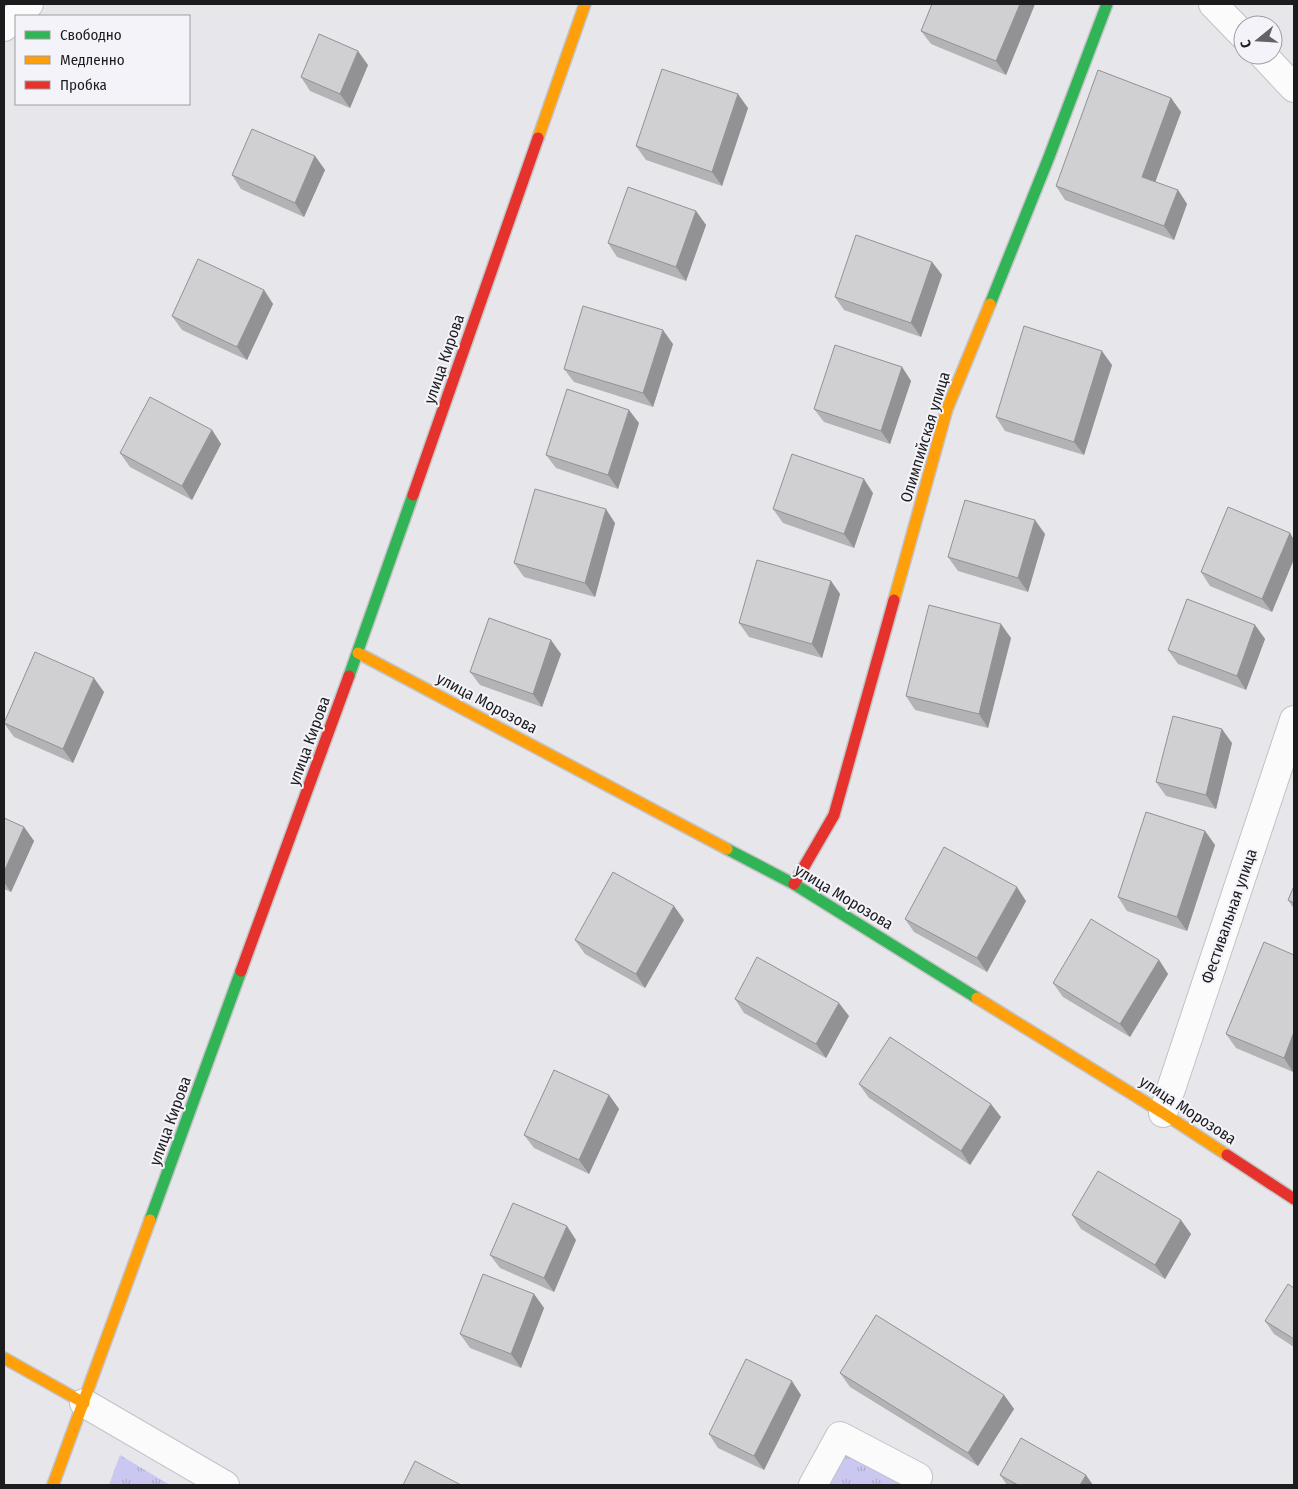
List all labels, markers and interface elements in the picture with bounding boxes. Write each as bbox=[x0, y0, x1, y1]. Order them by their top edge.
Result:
legend bbox=[15, 15, 190, 105]
north arrow bbox=[1233, 15, 1283, 65]
text: Свободно bbox=[60, 26, 122, 44]
text: С bbox=[1237, 37, 1255, 50]
text: Медленно bbox=[60, 51, 125, 69]
text: Пробка bbox=[60, 76, 107, 94]
street label: улица Кирова bbox=[420, 311, 468, 406]
street label: Олимпийская улица bbox=[896, 369, 954, 505]
street label: улица Морозова bbox=[433, 668, 541, 738]
street label: улица Кирова bbox=[284, 694, 334, 788]
street label: Фестивальная улица bbox=[1197, 846, 1261, 986]
street label: улица Морозова bbox=[791, 860, 897, 934]
street label: улица Морозова bbox=[1136, 1072, 1240, 1148]
street label: улица Кирова bbox=[145, 1074, 195, 1168]

